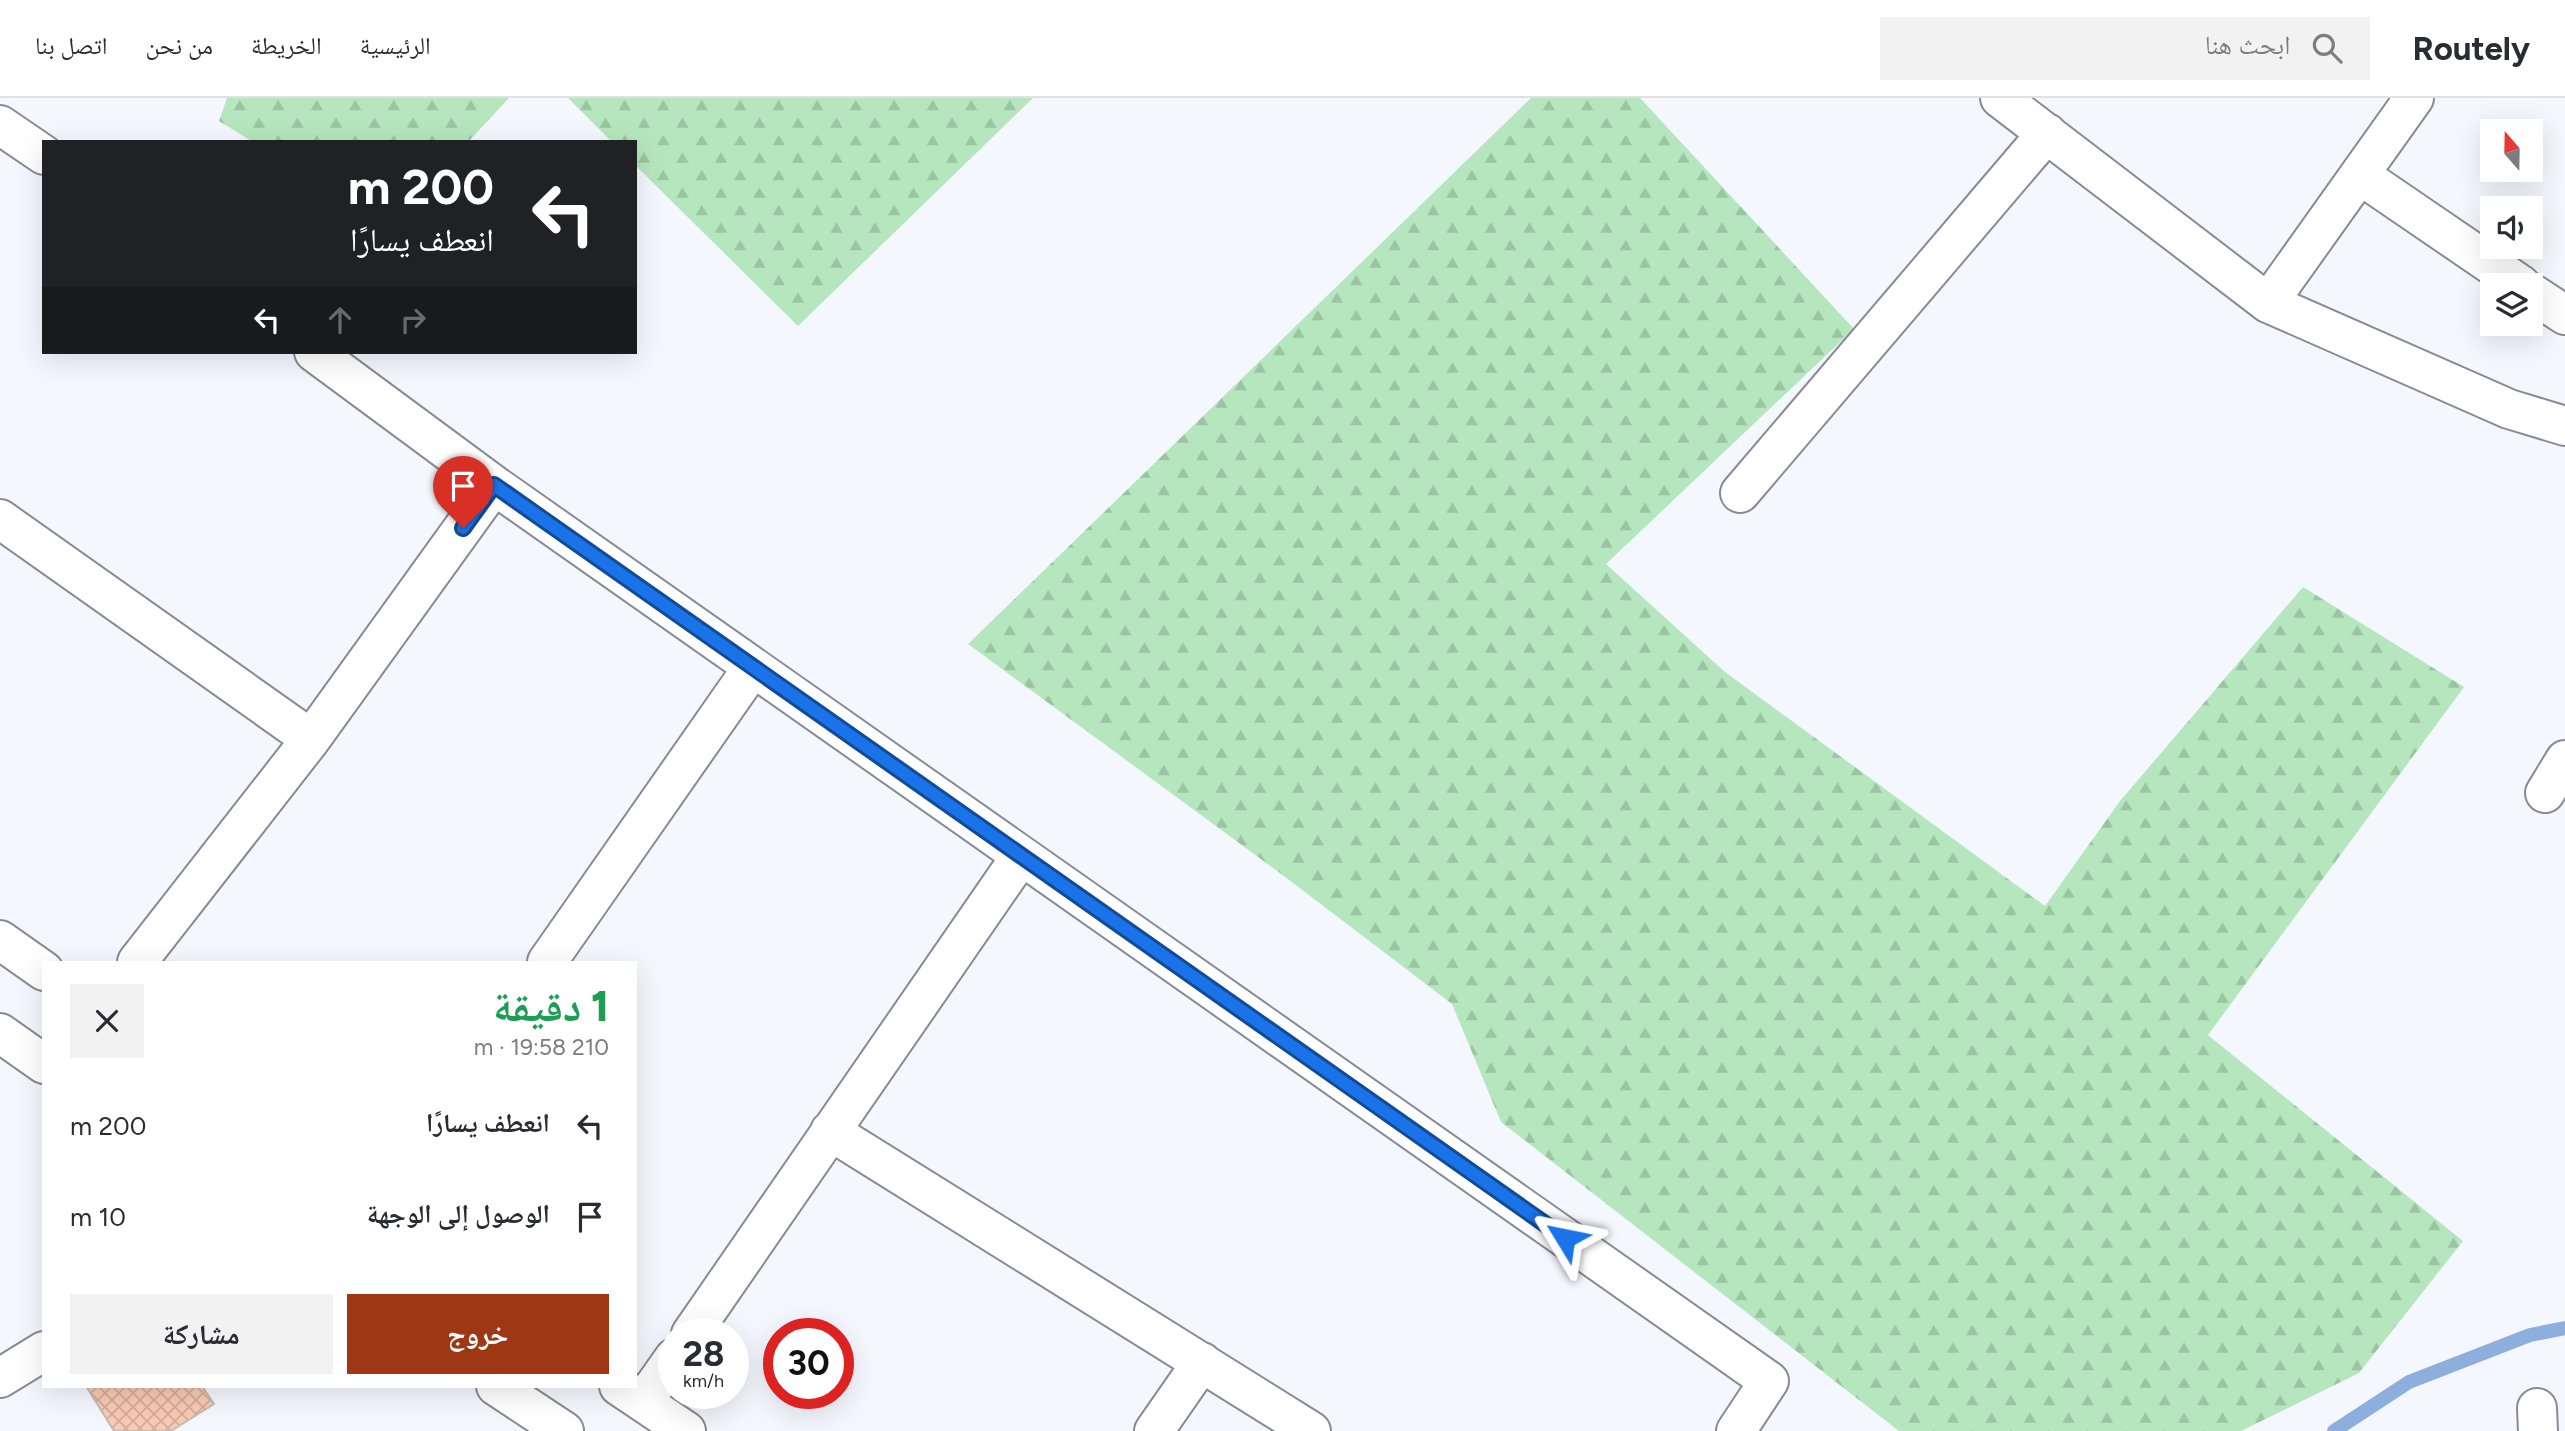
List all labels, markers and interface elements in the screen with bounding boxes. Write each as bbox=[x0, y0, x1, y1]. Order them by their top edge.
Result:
search box bbox=[1880, 17, 2370, 80]
text: ابحث هنا bbox=[2205, 29, 2290, 61]
icon: search bbox=[2308, 29, 2346, 67]
text: Routely bbox=[2412, 29, 2530, 68]
text: اتصل بنا bbox=[35, 31, 107, 60]
text: من نحن bbox=[145, 31, 213, 60]
text: الخريطة bbox=[251, 31, 322, 60]
text: الرئيسية bbox=[360, 31, 431, 60]
north arrow bbox=[2480, 119, 2543, 182]
map controls bbox=[2480, 119, 2543, 336]
text: 200 m bbox=[348, 157, 494, 216]
icon: left bbox=[518, 168, 609, 259]
button: sound bbox=[2480, 196, 2543, 259]
text: انعطف يسارًا bbox=[350, 221, 494, 259]
button: layers bbox=[2480, 273, 2543, 336]
icon: left bbox=[248, 301, 286, 339]
icon: ahead bbox=[321, 301, 359, 339]
icon: right bbox=[394, 301, 432, 339]
pin bbox=[433, 456, 493, 528]
icon: arrive bbox=[444, 467, 482, 505]
text: 1 دقيقة bbox=[493, 981, 609, 1032]
button: close bbox=[70, 984, 144, 1058]
text: 210 m · 19:58 bbox=[474, 1033, 609, 1061]
text: انعطف يسارًا bbox=[426, 1107, 550, 1139]
icon: left bbox=[571, 1107, 609, 1145]
text: 200 m bbox=[70, 1110, 146, 1142]
text: الوصول إلى الوجهة bbox=[367, 1198, 550, 1230]
icon: arrive bbox=[571, 1198, 609, 1236]
text: 10 m bbox=[70, 1201, 126, 1233]
position arrow bbox=[1528, 1201, 1602, 1275]
button: مشاركة bbox=[70, 1294, 333, 1374]
button: خروج bbox=[347, 1294, 609, 1374]
speed limit sign: 30 bbox=[763, 1318, 854, 1409]
text: 28 bbox=[683, 1333, 724, 1375]
text: km/h bbox=[683, 1370, 724, 1392]

